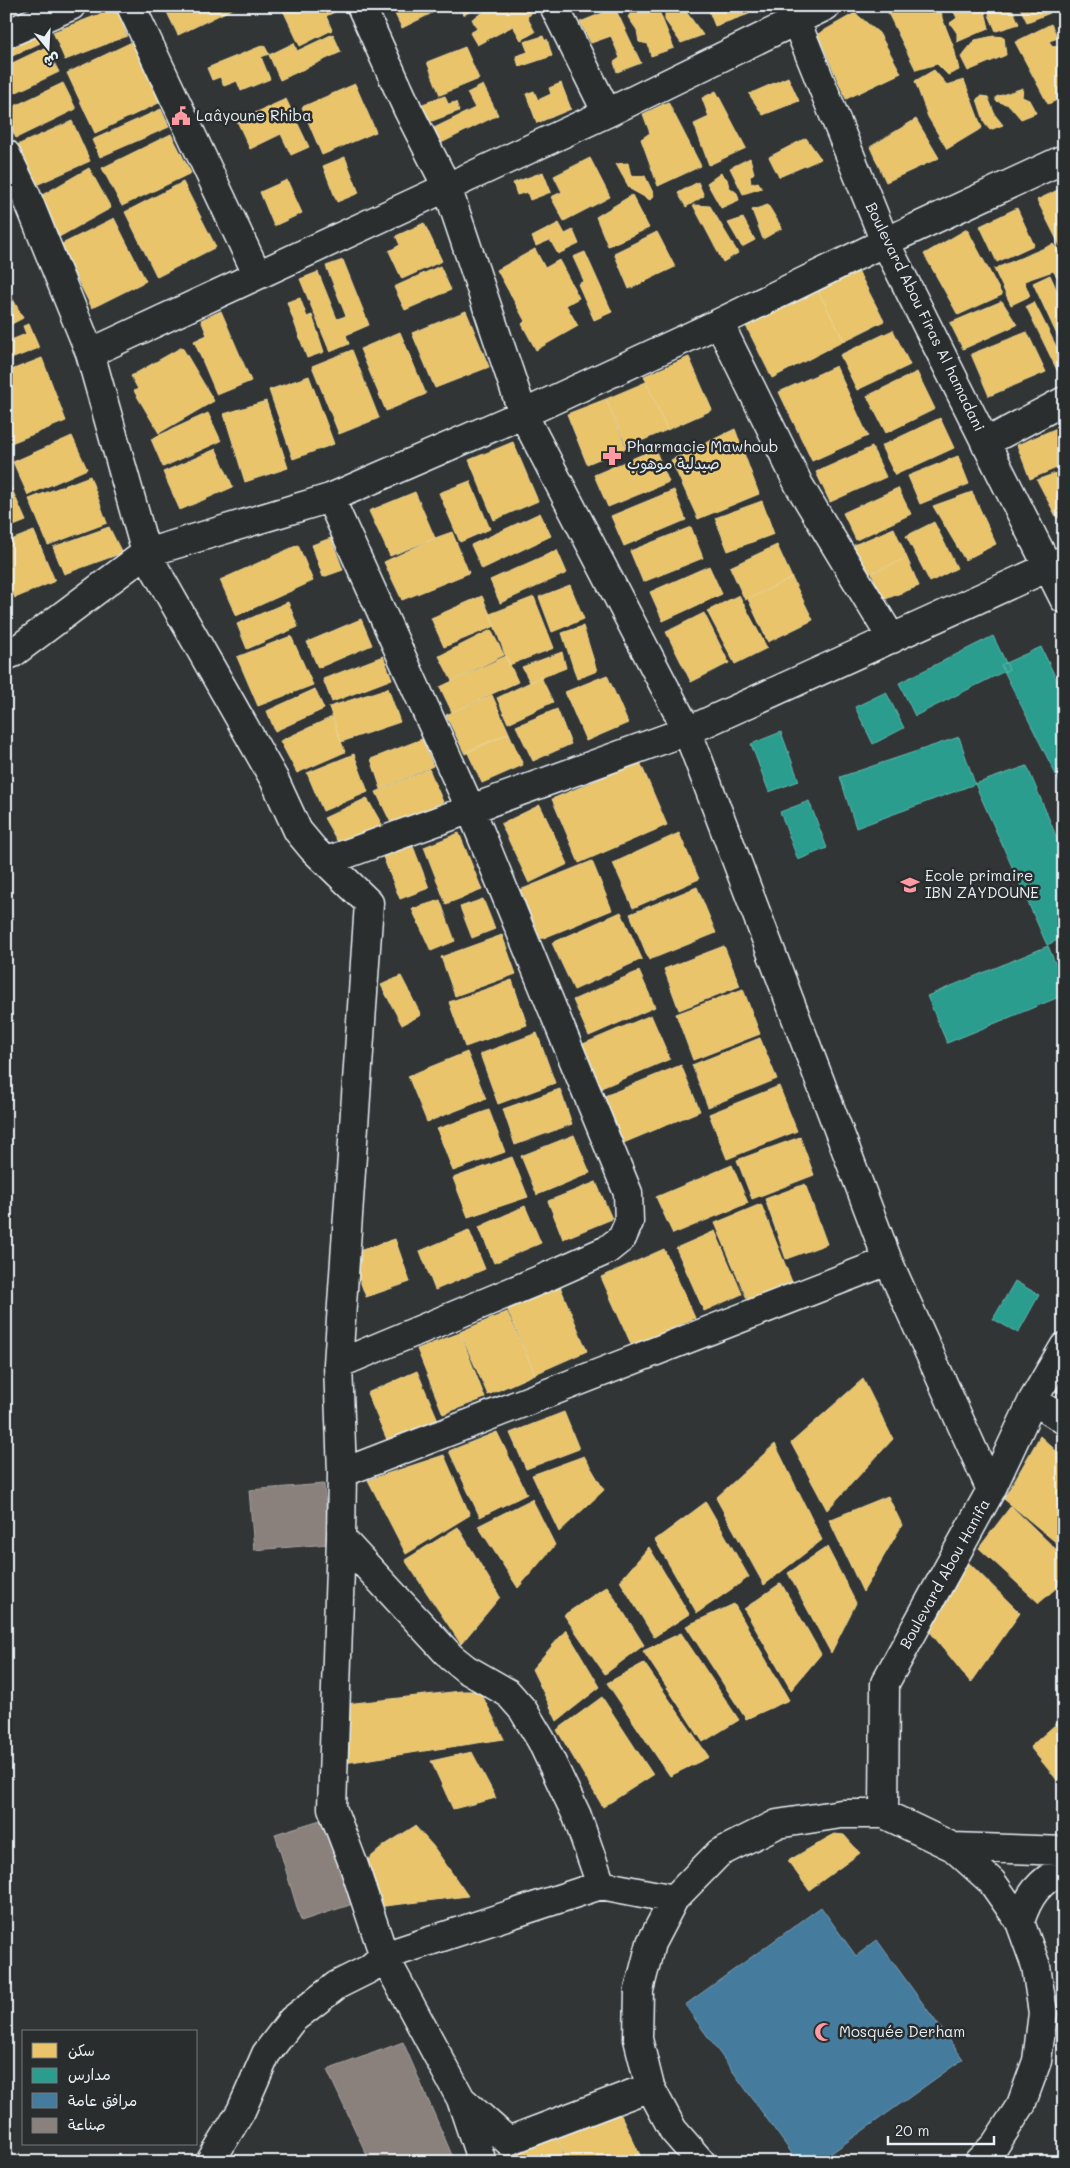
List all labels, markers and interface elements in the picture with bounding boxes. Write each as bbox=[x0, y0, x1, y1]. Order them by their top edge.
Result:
north arrow bbox=[22, 22, 72, 72]
text: ش bbox=[42, 49, 62, 72]
public building icon: Laâyoune Rhiba bbox=[170, 105, 192, 127]
place label: Laâyoune Rhiba bbox=[196, 105, 311, 125]
street label: Boulevard Abou Firas Al hamadani bbox=[862, 199, 990, 434]
place label: Pharmacie Mawhoub صيدلية موهوب bbox=[627, 436, 778, 473]
pharmacy icon: Pharmacie Mawhoub صيدلية موهوب bbox=[601, 445, 623, 467]
place label: Ecole primaire IBN ZAYDOUNE bbox=[925, 865, 1039, 902]
school or university icon: Ecole primaire IBN ZAYDOUNE bbox=[899, 874, 921, 896]
street label: Boulevard Abou Hanifa bbox=[895, 1495, 994, 1652]
mosque icon: Mosquée Derham bbox=[813, 2021, 835, 2043]
place label: Mosquée Derham bbox=[839, 2021, 965, 2041]
legend bbox=[22, 2030, 198, 2146]
text: سكن bbox=[68, 2040, 95, 2060]
text: مدارس bbox=[68, 2064, 111, 2084]
text: مرافق عامة bbox=[68, 2090, 137, 2110]
scale bar bbox=[888, 2113, 994, 2145]
text: صناعة bbox=[68, 2114, 106, 2134]
text: 20 m bbox=[895, 2120, 929, 2140]

